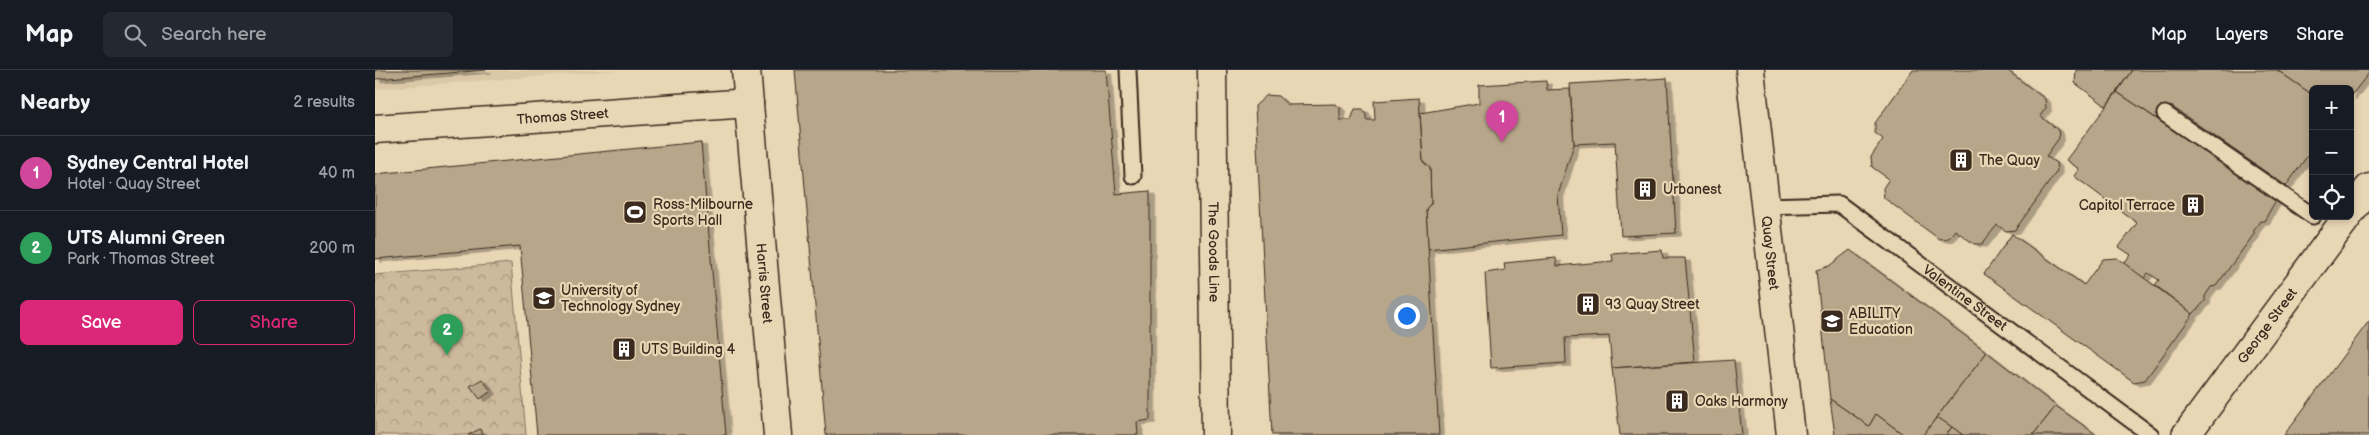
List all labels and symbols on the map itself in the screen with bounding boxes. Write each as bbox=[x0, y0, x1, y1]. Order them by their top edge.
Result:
pin: 1 bbox=[1486, 101, 1518, 142]
street label: Thomas Street bbox=[516, 105, 610, 128]
building icon: The Quay bbox=[1948, 147, 1974, 173]
place label: The Quay bbox=[1979, 152, 2040, 169]
building icon: Urbanest bbox=[1632, 176, 1658, 202]
place label: Urbanest bbox=[1663, 181, 1722, 198]
building icon: Capitol Terrace bbox=[2180, 192, 2206, 218]
place label: Ross-Milbourne Sports Hall bbox=[653, 196, 753, 229]
place label: Capitol Terrace bbox=[2079, 197, 2175, 214]
sports icon: Ross-Milbourne Sports Hall bbox=[622, 199, 648, 225]
street label: The Goods Line bbox=[1204, 202, 1223, 302]
street label: Quay Street bbox=[1757, 215, 1783, 291]
street label: Harris Street bbox=[752, 242, 776, 325]
street label: Valentine Street bbox=[1919, 261, 2011, 335]
place label: University of Technology Sydney bbox=[561, 282, 681, 315]
street label: George Street bbox=[2234, 284, 2301, 367]
school or university icon: University of Technology Sydney bbox=[531, 285, 557, 311]
building icon: 93 Quay Street bbox=[1575, 291, 1601, 317]
place label: 93 Quay Street bbox=[1605, 296, 1700, 313]
your location bbox=[1394, 303, 1420, 329]
place label: ABILITY Education bbox=[1849, 305, 1913, 338]
school or university icon: ABILITY Education bbox=[1819, 308, 1845, 334]
pin: 2 bbox=[431, 314, 463, 355]
building icon: UTS Building 4 bbox=[611, 336, 637, 362]
place label: UTS Building 4 bbox=[641, 341, 736, 358]
building icon: Oaks Harmony bbox=[1664, 388, 1690, 414]
place label: Oaks Harmony bbox=[1695, 393, 1789, 410]

